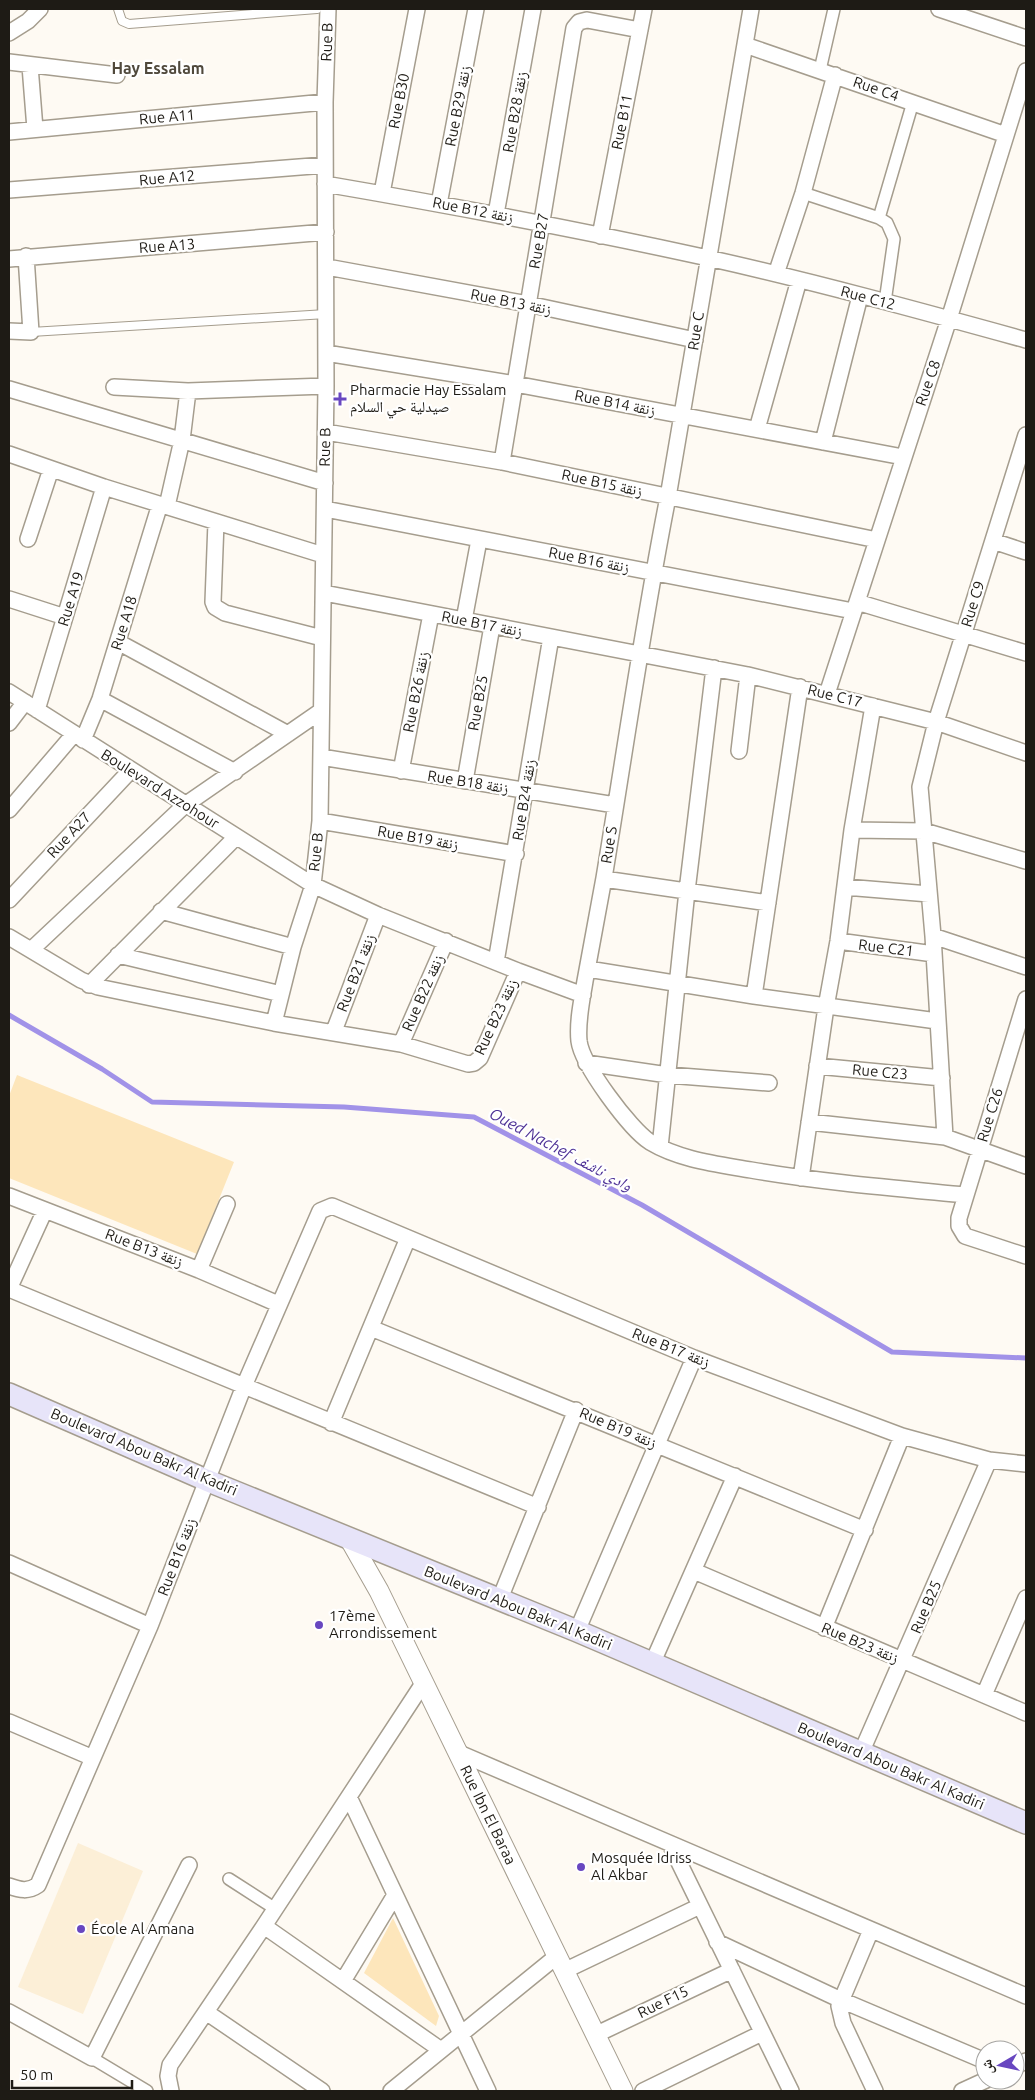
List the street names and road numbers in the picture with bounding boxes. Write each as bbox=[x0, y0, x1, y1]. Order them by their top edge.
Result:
street label: Rue B bbox=[317, 22, 336, 62]
street label: Rue B29 زنقة bbox=[441, 64, 475, 148]
street label: Rue B28 زنقة bbox=[499, 70, 531, 154]
street label: Rue B30 bbox=[385, 72, 412, 130]
street label: Rue C4 bbox=[851, 73, 901, 104]
street label: Rue B11 bbox=[608, 93, 635, 151]
street label: Rue A11 bbox=[138, 106, 196, 127]
street label: Rue A12 bbox=[138, 167, 196, 188]
street label: Rue B12 زنقة bbox=[431, 193, 515, 227]
street label: Rue B27 bbox=[525, 212, 552, 270]
street label: Rue A13 bbox=[138, 235, 196, 256]
street label: Rue C12 bbox=[839, 282, 897, 313]
street label: Rue B13 زنقة bbox=[469, 285, 553, 319]
street label: Rue C bbox=[684, 310, 707, 351]
street label: Rue C8 bbox=[912, 358, 943, 408]
street label: Rue B14 زنقة bbox=[573, 386, 657, 420]
street label: Rue B bbox=[316, 427, 333, 467]
street label: Rue B15 زنقة bbox=[560, 466, 644, 500]
street label: Rue B16 زنقة bbox=[547, 543, 631, 577]
street label: Rue A19 bbox=[54, 569, 87, 628]
street label: Rue C9 bbox=[957, 579, 988, 629]
street label: Rue A18 bbox=[107, 593, 140, 652]
street label: Rue B17 زنقة bbox=[440, 607, 524, 641]
street label: Rue B26 زنقة bbox=[399, 650, 433, 734]
street label: Rue B25 bbox=[464, 674, 491, 732]
street label: Rue C17 bbox=[806, 681, 864, 711]
street label: Boulevard Azzohour bbox=[98, 745, 223, 832]
street label: Rue B24 زنقة bbox=[509, 758, 539, 842]
street label: Rue B18 زنقة bbox=[426, 767, 510, 797]
street label: Rue A27 bbox=[43, 808, 94, 861]
street label: Rue B19 زنقة bbox=[376, 822, 460, 854]
street label: Rue S bbox=[597, 825, 620, 865]
street label: Rue B bbox=[305, 832, 326, 872]
street label: Rue B21 زنقة bbox=[333, 931, 379, 1015]
street label: Rue C21 bbox=[857, 936, 915, 959]
street label: Rue B22 زنقة bbox=[398, 952, 448, 1034]
street label: Rue B23 زنقة bbox=[471, 976, 522, 1058]
street label: Rue C23 bbox=[852, 1061, 909, 1082]
street label: Rue C26 bbox=[973, 1086, 1006, 1144]
street label: Rue B13 زنقة bbox=[102, 1225, 186, 1271]
street label: Rue B17 زنقة bbox=[630, 1324, 713, 1372]
street label: Boulevard Abou Bakr Al Kadiri bbox=[48, 1404, 240, 1499]
street label: Rue B19 زنقة bbox=[577, 1404, 659, 1452]
street label: Rue B16 زنقة bbox=[154, 1515, 200, 1599]
street label: Boulevard Abou Bakr Al Kadiri bbox=[422, 1562, 615, 1653]
street label: Rue B25 bbox=[907, 1578, 944, 1636]
street label: Rue B23 زنقة bbox=[819, 1619, 901, 1667]
street label: Boulevard Abou Bakr Al Kadiri bbox=[795, 1718, 987, 1813]
street label: Rue Ibn El Baraa bbox=[457, 1762, 520, 1867]
street label: Rue F15 bbox=[635, 1982, 691, 2021]

